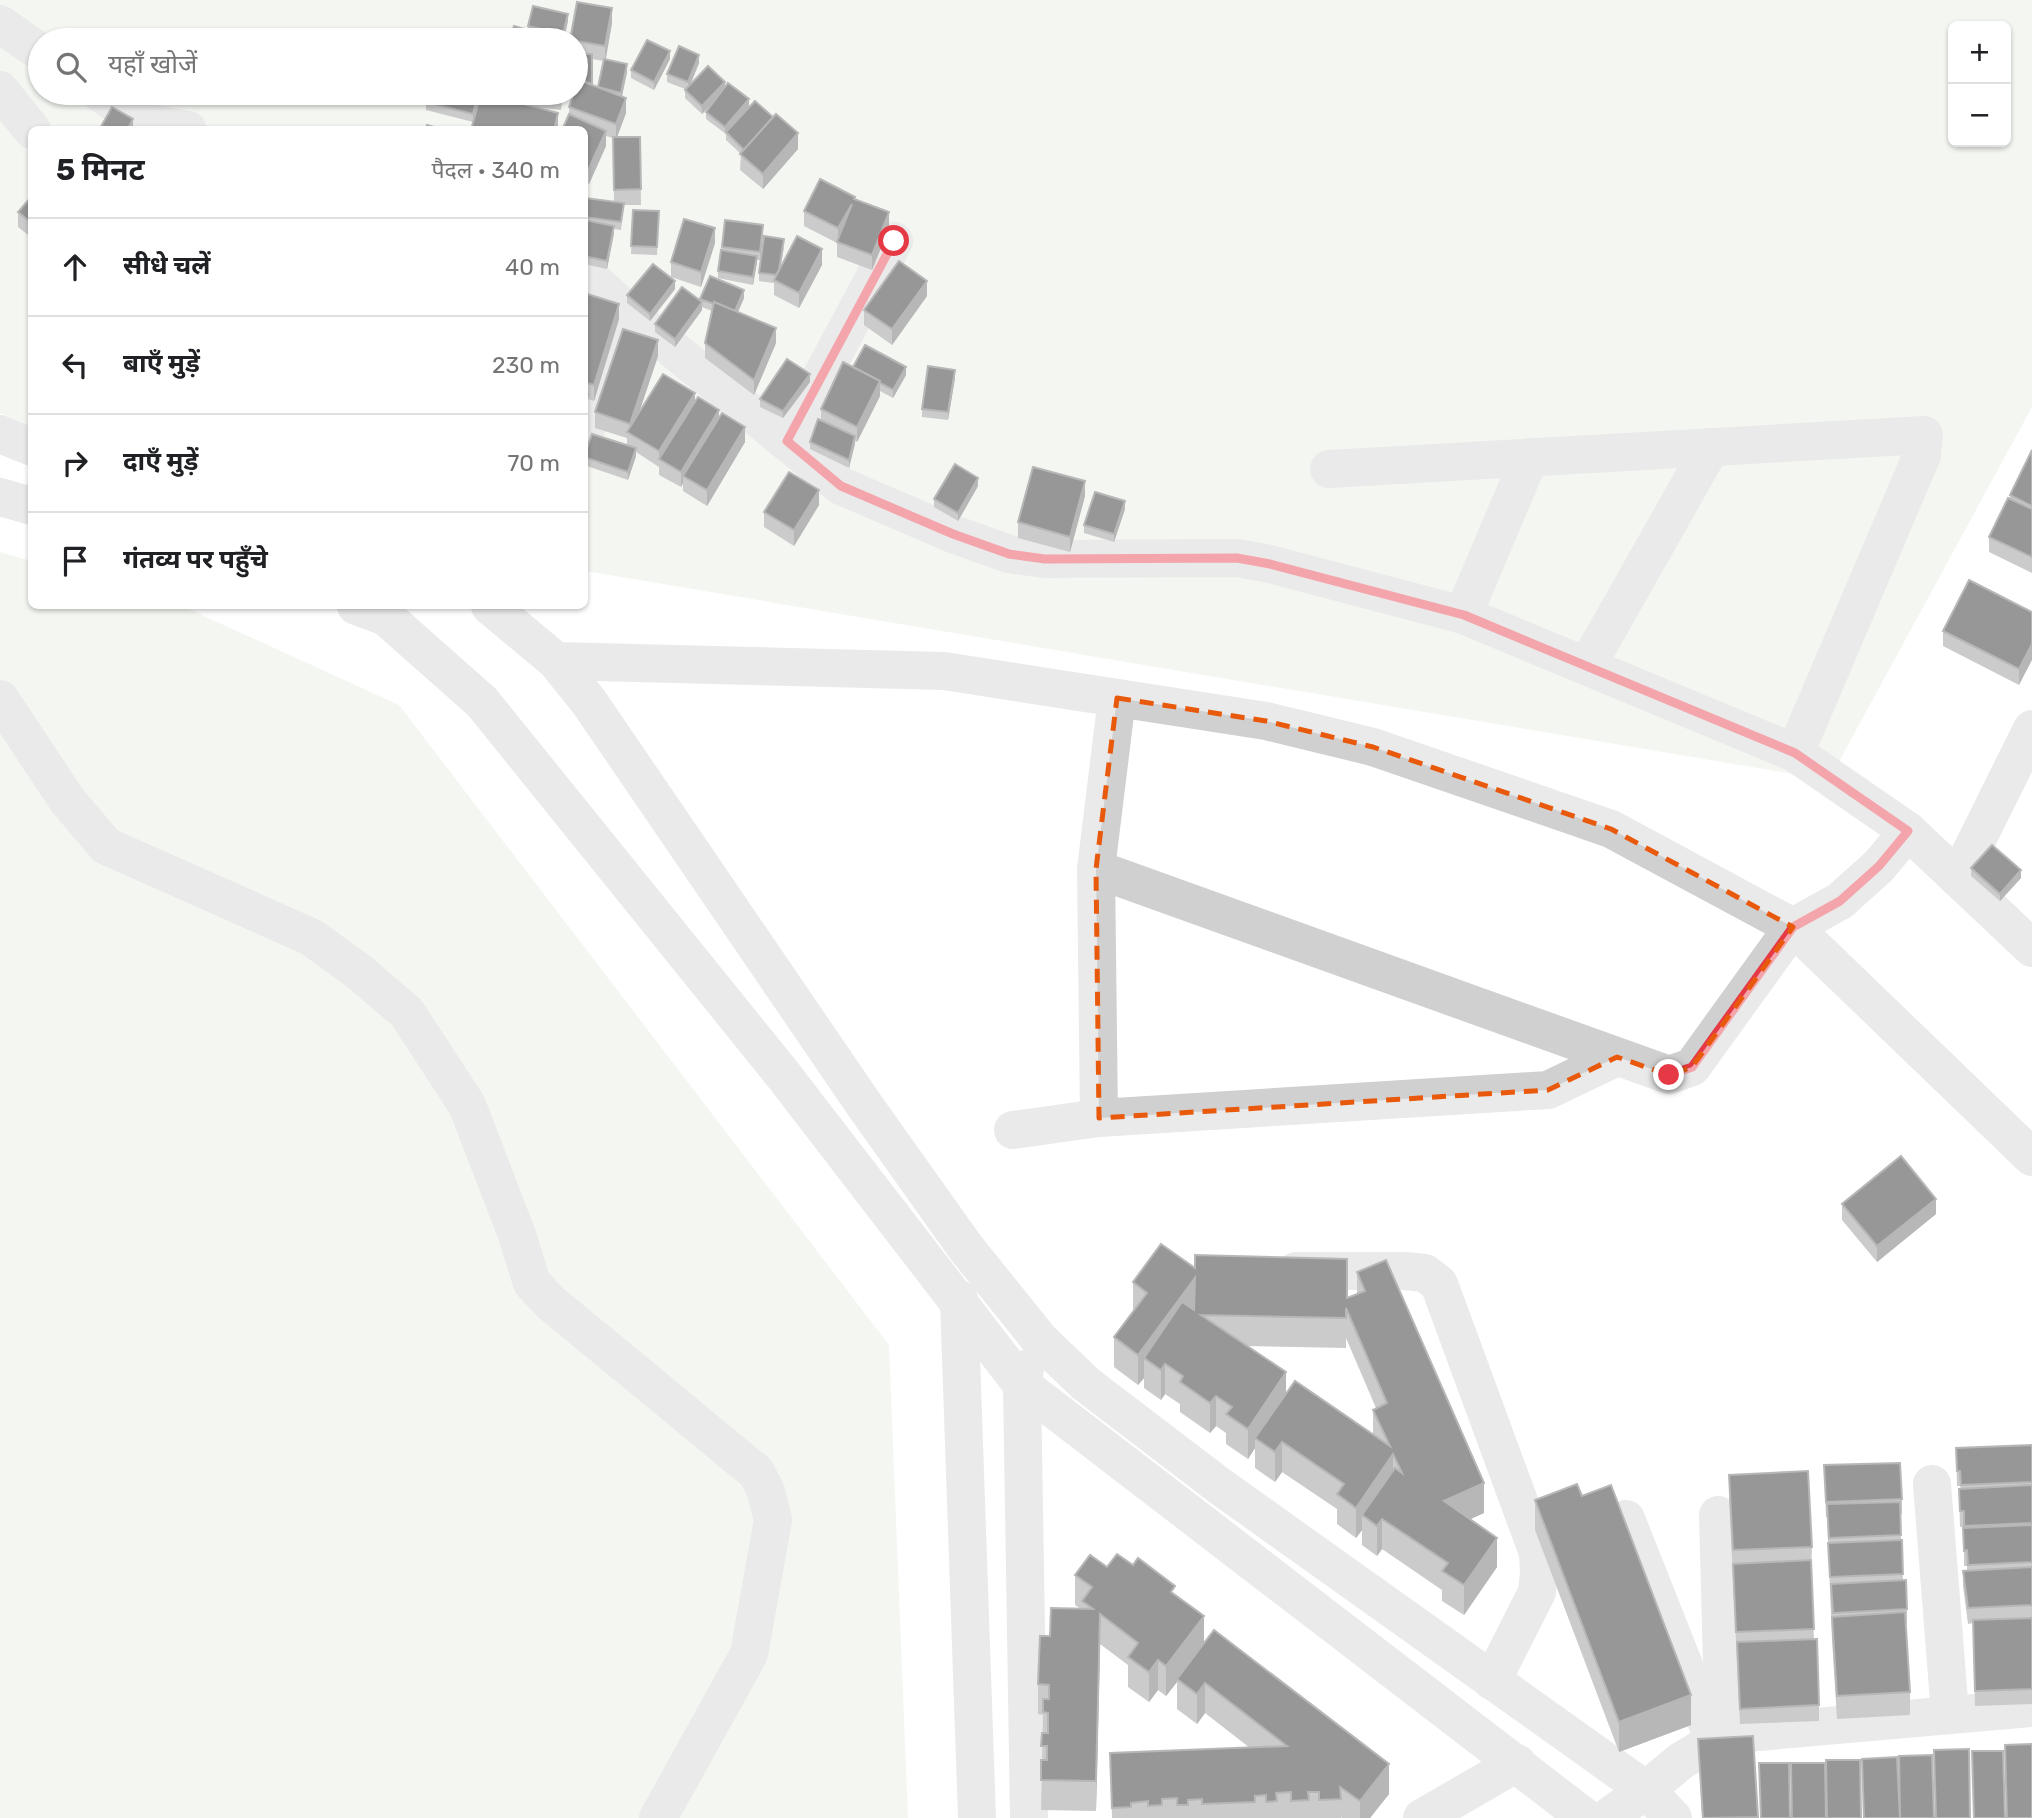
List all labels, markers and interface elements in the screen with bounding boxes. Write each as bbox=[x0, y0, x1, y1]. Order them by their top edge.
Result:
map controls bbox=[1948, 21, 2011, 147]
button: + bbox=[1948, 21, 2011, 84]
search box bbox=[28, 28, 588, 105]
icon: search bbox=[52, 48, 90, 86]
text: यहाँ खोजें bbox=[108, 49, 197, 80]
button: − bbox=[1948, 84, 2011, 147]
text: 5 मिनट bbox=[56, 152, 145, 188]
text: पैदल · 340 m bbox=[431, 156, 560, 184]
route start bbox=[878, 225, 909, 256]
icon: ahead bbox=[56, 248, 94, 286]
text: सीधे चलें bbox=[123, 250, 211, 281]
text: 40 m bbox=[505, 253, 560, 281]
icon: left bbox=[56, 346, 94, 384]
text: बाएँ मुड़ें bbox=[123, 348, 200, 379]
text: 230 m bbox=[492, 351, 560, 379]
icon: right bbox=[56, 444, 94, 482]
text: दाएँ मुड़ें bbox=[123, 446, 198, 477]
text: 70 m bbox=[508, 449, 560, 477]
icon: arrive bbox=[56, 542, 94, 580]
text: गंतव्य पर पहुँचे bbox=[123, 544, 268, 575]
route end bbox=[1653, 1059, 1684, 1090]

